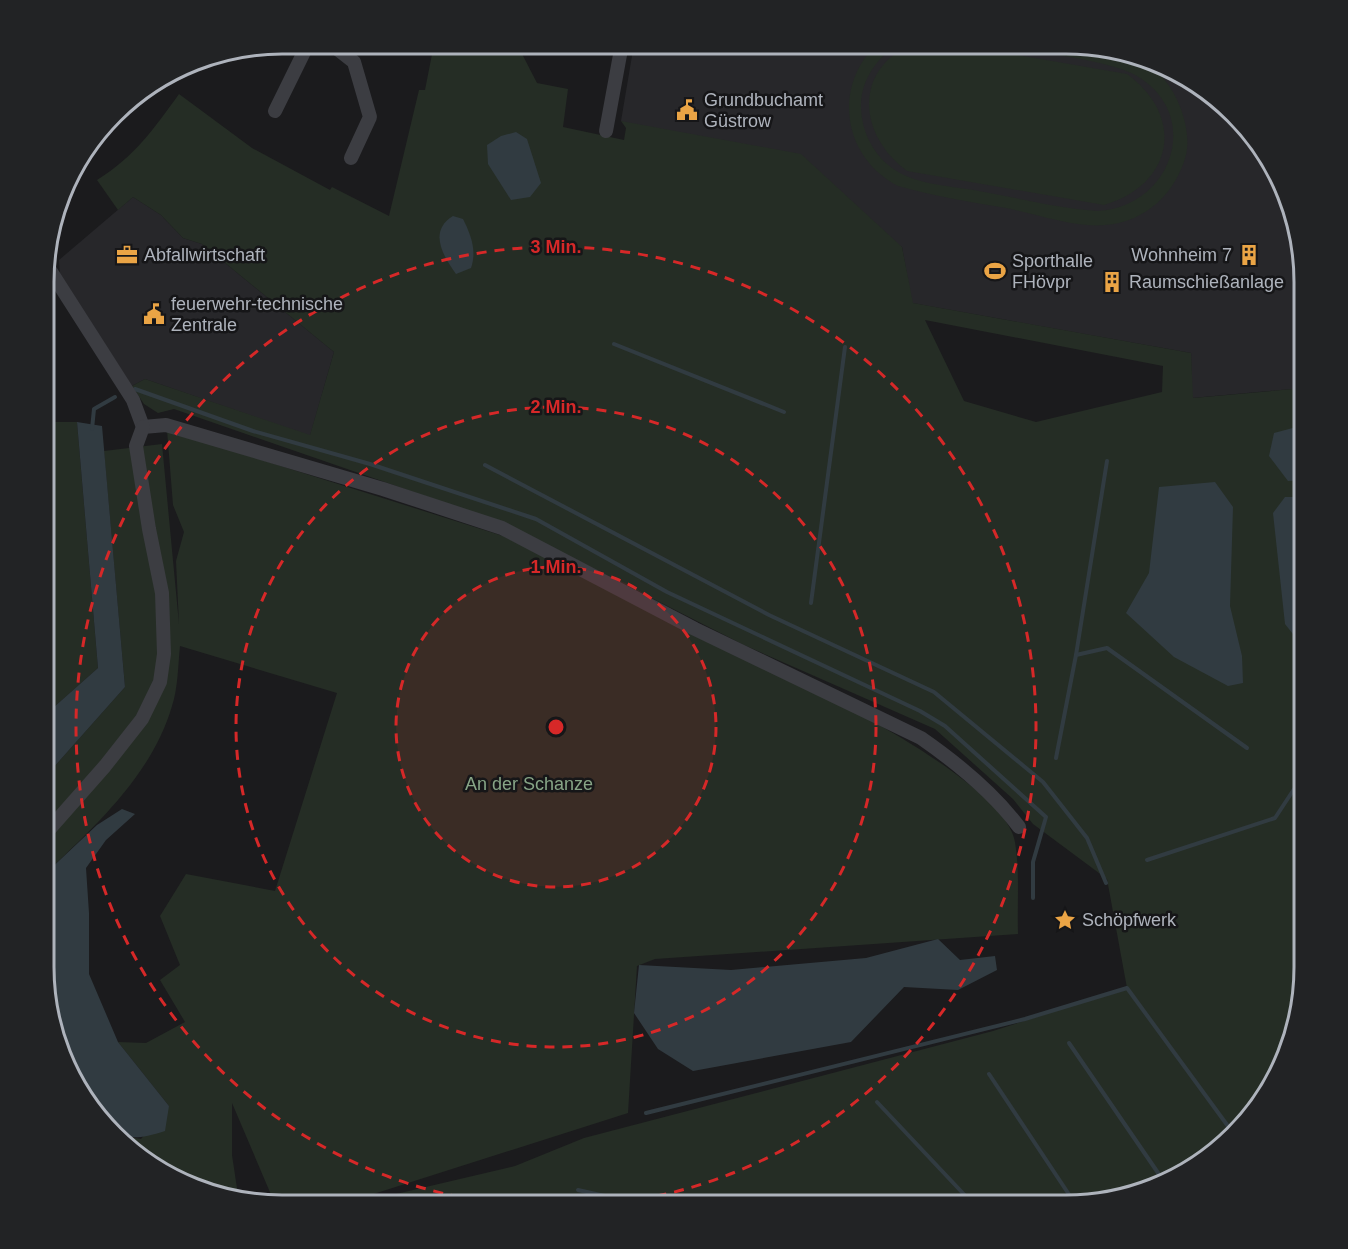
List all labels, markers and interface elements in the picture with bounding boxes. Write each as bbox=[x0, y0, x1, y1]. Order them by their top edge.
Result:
place label: Grundbuchamt Güstrow bbox=[704, 90, 823, 131]
public building icon: Grundbuchamt Güstrow bbox=[675, 98, 699, 122]
text: 3 Min. bbox=[530, 237, 582, 257]
office icon: Abfallwirtschaft bbox=[115, 243, 139, 267]
building icon: Wohnheim 7 bbox=[1237, 243, 1261, 267]
place label: Abfallwirtschaft bbox=[144, 245, 265, 265]
place label: Wohnheim 7 bbox=[1131, 245, 1232, 265]
place label: Sporthalle FHövpr bbox=[1012, 251, 1093, 292]
sports icon: Sporthalle FHövpr bbox=[983, 259, 1007, 283]
building icon: Raumschießanlage bbox=[1100, 270, 1124, 294]
place label: Raumschießanlage bbox=[1129, 272, 1284, 292]
place label: feuerwehr-technische Zentrale bbox=[171, 294, 343, 335]
public building icon: feuerwehr-technische Zentrale bbox=[142, 302, 166, 326]
text: 2 Min. bbox=[530, 397, 582, 417]
text: 1 Min. bbox=[530, 557, 582, 577]
centre of rings bbox=[546, 717, 566, 737]
park label: An der Schanze bbox=[465, 774, 593, 794]
place icon: Schöpfwerk bbox=[1053, 908, 1077, 932]
place label: Schöpfwerk bbox=[1082, 910, 1177, 930]

